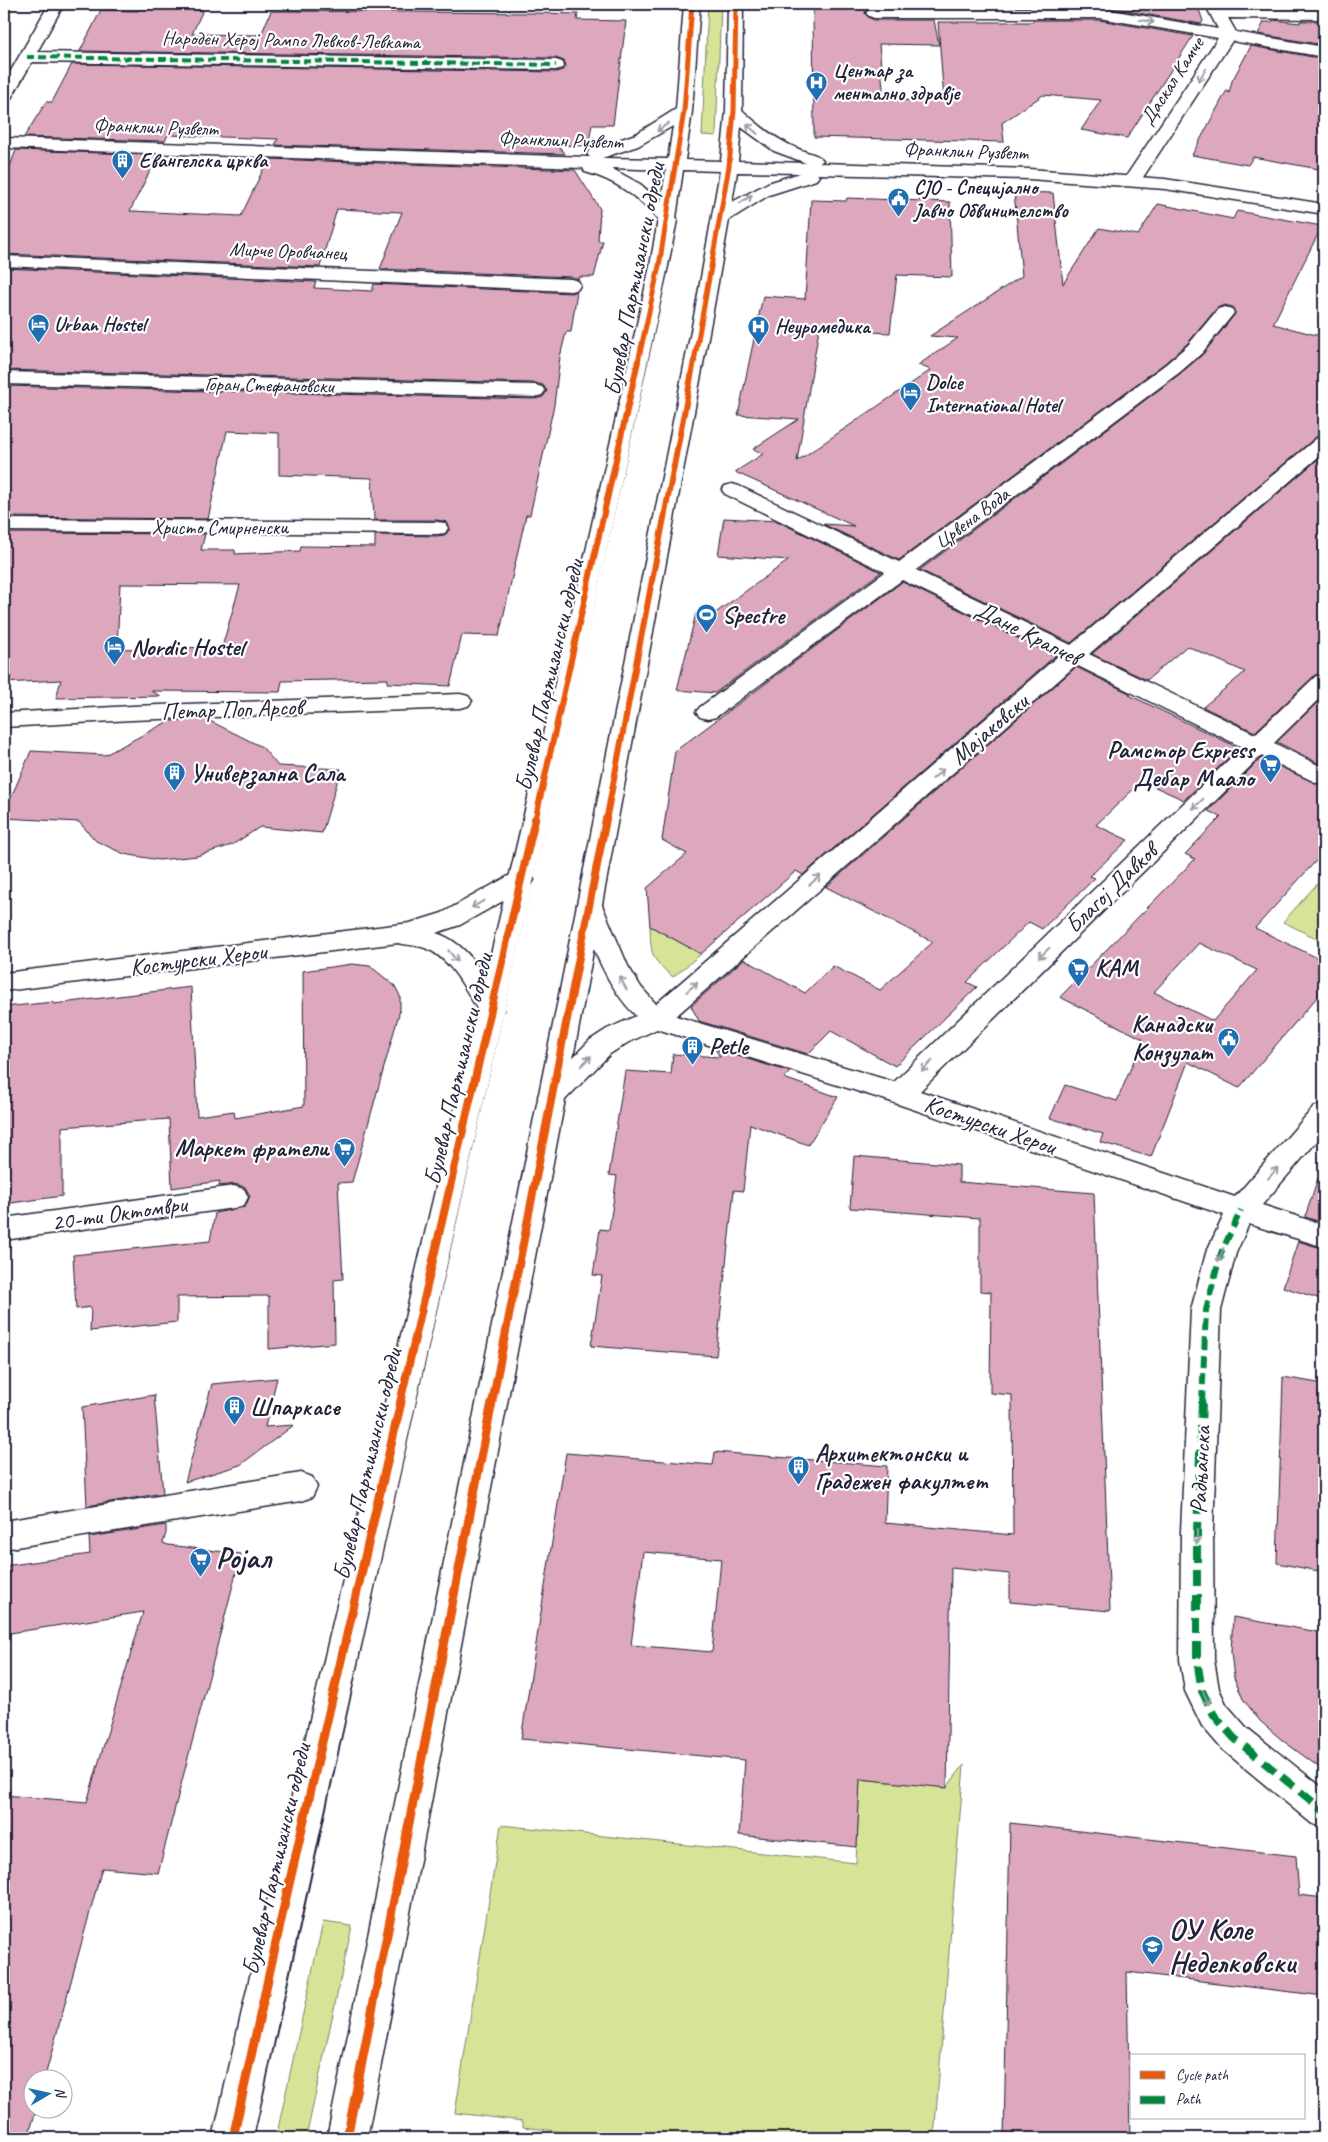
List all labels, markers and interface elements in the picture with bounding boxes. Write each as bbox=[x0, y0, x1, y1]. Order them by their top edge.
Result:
one-way arrow bbox=[1139, 16, 1155, 26]
street label: Народен Херој Рампо Левков-Левката bbox=[162, 25, 422, 55]
street label: Даскал Камче bbox=[1134, 31, 1210, 129]
place label: Центар за ментално здравје bbox=[833, 58, 962, 106]
one-way arrow bbox=[1197, 67, 1207, 81]
hospital icon: Центар за ментално здравје bbox=[805, 70, 829, 101]
street label: Франклин Рузвелт bbox=[93, 112, 220, 142]
one-way arrow bbox=[657, 121, 670, 132]
one-way arrow bbox=[746, 123, 759, 135]
street label: Франклин Рузвелт bbox=[498, 125, 625, 155]
street label: Франклин Рузвелт bbox=[903, 136, 1030, 166]
building icon: Евангелска црква bbox=[111, 148, 135, 179]
place label: Евангелска црква bbox=[139, 148, 269, 173]
street label: Булевар Партизански одреди bbox=[597, 158, 672, 398]
place label: СЈО - Специјално Јавно Обвинителство bbox=[912, 175, 1069, 223]
public building icon: СЈО - Специјално Јавно Обвинителство bbox=[886, 186, 910, 217]
one-way arrow bbox=[738, 194, 752, 204]
street label: Мирче Оровчанец bbox=[229, 236, 349, 266]
hotel icon: Urban Hostel bbox=[26, 312, 50, 343]
place label: Urban Hostel bbox=[54, 312, 149, 337]
hospital icon: Неуромедика bbox=[747, 314, 771, 345]
place label: Неуромедика bbox=[775, 314, 872, 340]
place label: Dolce International Hotel bbox=[926, 370, 1064, 418]
street label: Горан Стефановски bbox=[204, 371, 336, 399]
hotel icon: Dolce International Hotel bbox=[898, 381, 922, 412]
street label: Црвена Вода bbox=[930, 481, 1015, 554]
street label: Христо Смирненски bbox=[152, 515, 289, 540]
street label: Булевар Партизански одреди bbox=[508, 554, 591, 794]
street label: Дане Крапчев bbox=[971, 594, 1089, 674]
place label: Spectre bbox=[722, 600, 786, 630]
sports icon: Spectre bbox=[694, 603, 718, 634]
place label: Nordic Hostel bbox=[131, 632, 248, 662]
hotel icon: Nordic Hostel bbox=[103, 635, 127, 666]
street label: Мајаковски bbox=[944, 685, 1036, 771]
street label: Петар Поп Арсов bbox=[161, 691, 308, 726]
place label: Рамстор Express Дебар Маало bbox=[1107, 735, 1257, 793]
supermarket icon: Рамстор Express Дебар Маало bbox=[1258, 752, 1282, 783]
place label: Универзална Сала bbox=[190, 758, 347, 789]
building icon: Универзална Сала bbox=[162, 761, 186, 792]
one-way arrow bbox=[931, 768, 944, 779]
one-way arrow bbox=[1192, 798, 1204, 810]
street label: Благој Давков bbox=[1059, 833, 1167, 939]
one-way arrow bbox=[808, 875, 821, 886]
one-way arrow bbox=[472, 899, 486, 909]
street label: Костурски Херои bbox=[128, 935, 270, 982]
one-way arrow bbox=[1037, 947, 1050, 959]
street label: Булевар Партизански одреди bbox=[417, 948, 500, 1188]
one-way arrow bbox=[447, 949, 458, 962]
place label: КАМ bbox=[1095, 953, 1139, 983]
supermarket icon: КАМ bbox=[1067, 956, 1091, 987]
one-way arrow bbox=[618, 975, 628, 990]
one-way arrow bbox=[685, 981, 698, 992]
place label: Канадски Конзулат bbox=[1132, 1009, 1215, 1068]
public building icon: Канадски Конзулат bbox=[1216, 1026, 1240, 1057]
place label: Petle bbox=[709, 1031, 750, 1061]
building icon: Petle bbox=[681, 1034, 705, 1065]
one-way arrow bbox=[580, 1055, 592, 1067]
one-way arrow bbox=[921, 1060, 933, 1073]
street label: Костурски Херои bbox=[920, 1089, 1062, 1162]
place label: Маркет фратели bbox=[175, 1133, 330, 1163]
supermarket icon: Маркет фратели bbox=[333, 1136, 357, 1167]
one-way arrow bbox=[1267, 1167, 1279, 1180]
street label: 20-ти Октомври bbox=[50, 1188, 191, 1237]
one-way arrow bbox=[1216, 1246, 1225, 1262]
street label: Булевар Партизански одреди bbox=[326, 1343, 409, 1583]
place label: Шпаркасе bbox=[250, 1392, 342, 1422]
building icon: Шпаркасе bbox=[222, 1395, 246, 1426]
street label: Радњанска bbox=[1183, 1424, 1217, 1514]
place label: Архитектонски и Градежен факултет bbox=[815, 1438, 988, 1496]
building icon: Архитектонски и Градежен факултет bbox=[787, 1455, 811, 1486]
one-way arrow bbox=[1192, 1528, 1202, 1545]
place label: Ројал bbox=[216, 1540, 272, 1577]
supermarket icon: Ројал bbox=[188, 1546, 212, 1577]
one-way arrow bbox=[1202, 1690, 1211, 1705]
street label: Булевар Партизански одреди bbox=[235, 1738, 318, 1978]
place label: ОУ Коле Неделковски bbox=[1169, 1911, 1298, 1981]
school or university icon: ОУ Коле Неделковски bbox=[1141, 1934, 1165, 1965]
legend bbox=[1130, 2054, 1306, 2120]
text: Cycle path bbox=[1176, 2066, 1228, 2085]
north arrow bbox=[22, 2070, 72, 2120]
text: N bbox=[51, 2086, 70, 2100]
text: Path bbox=[1176, 2090, 1202, 2109]

